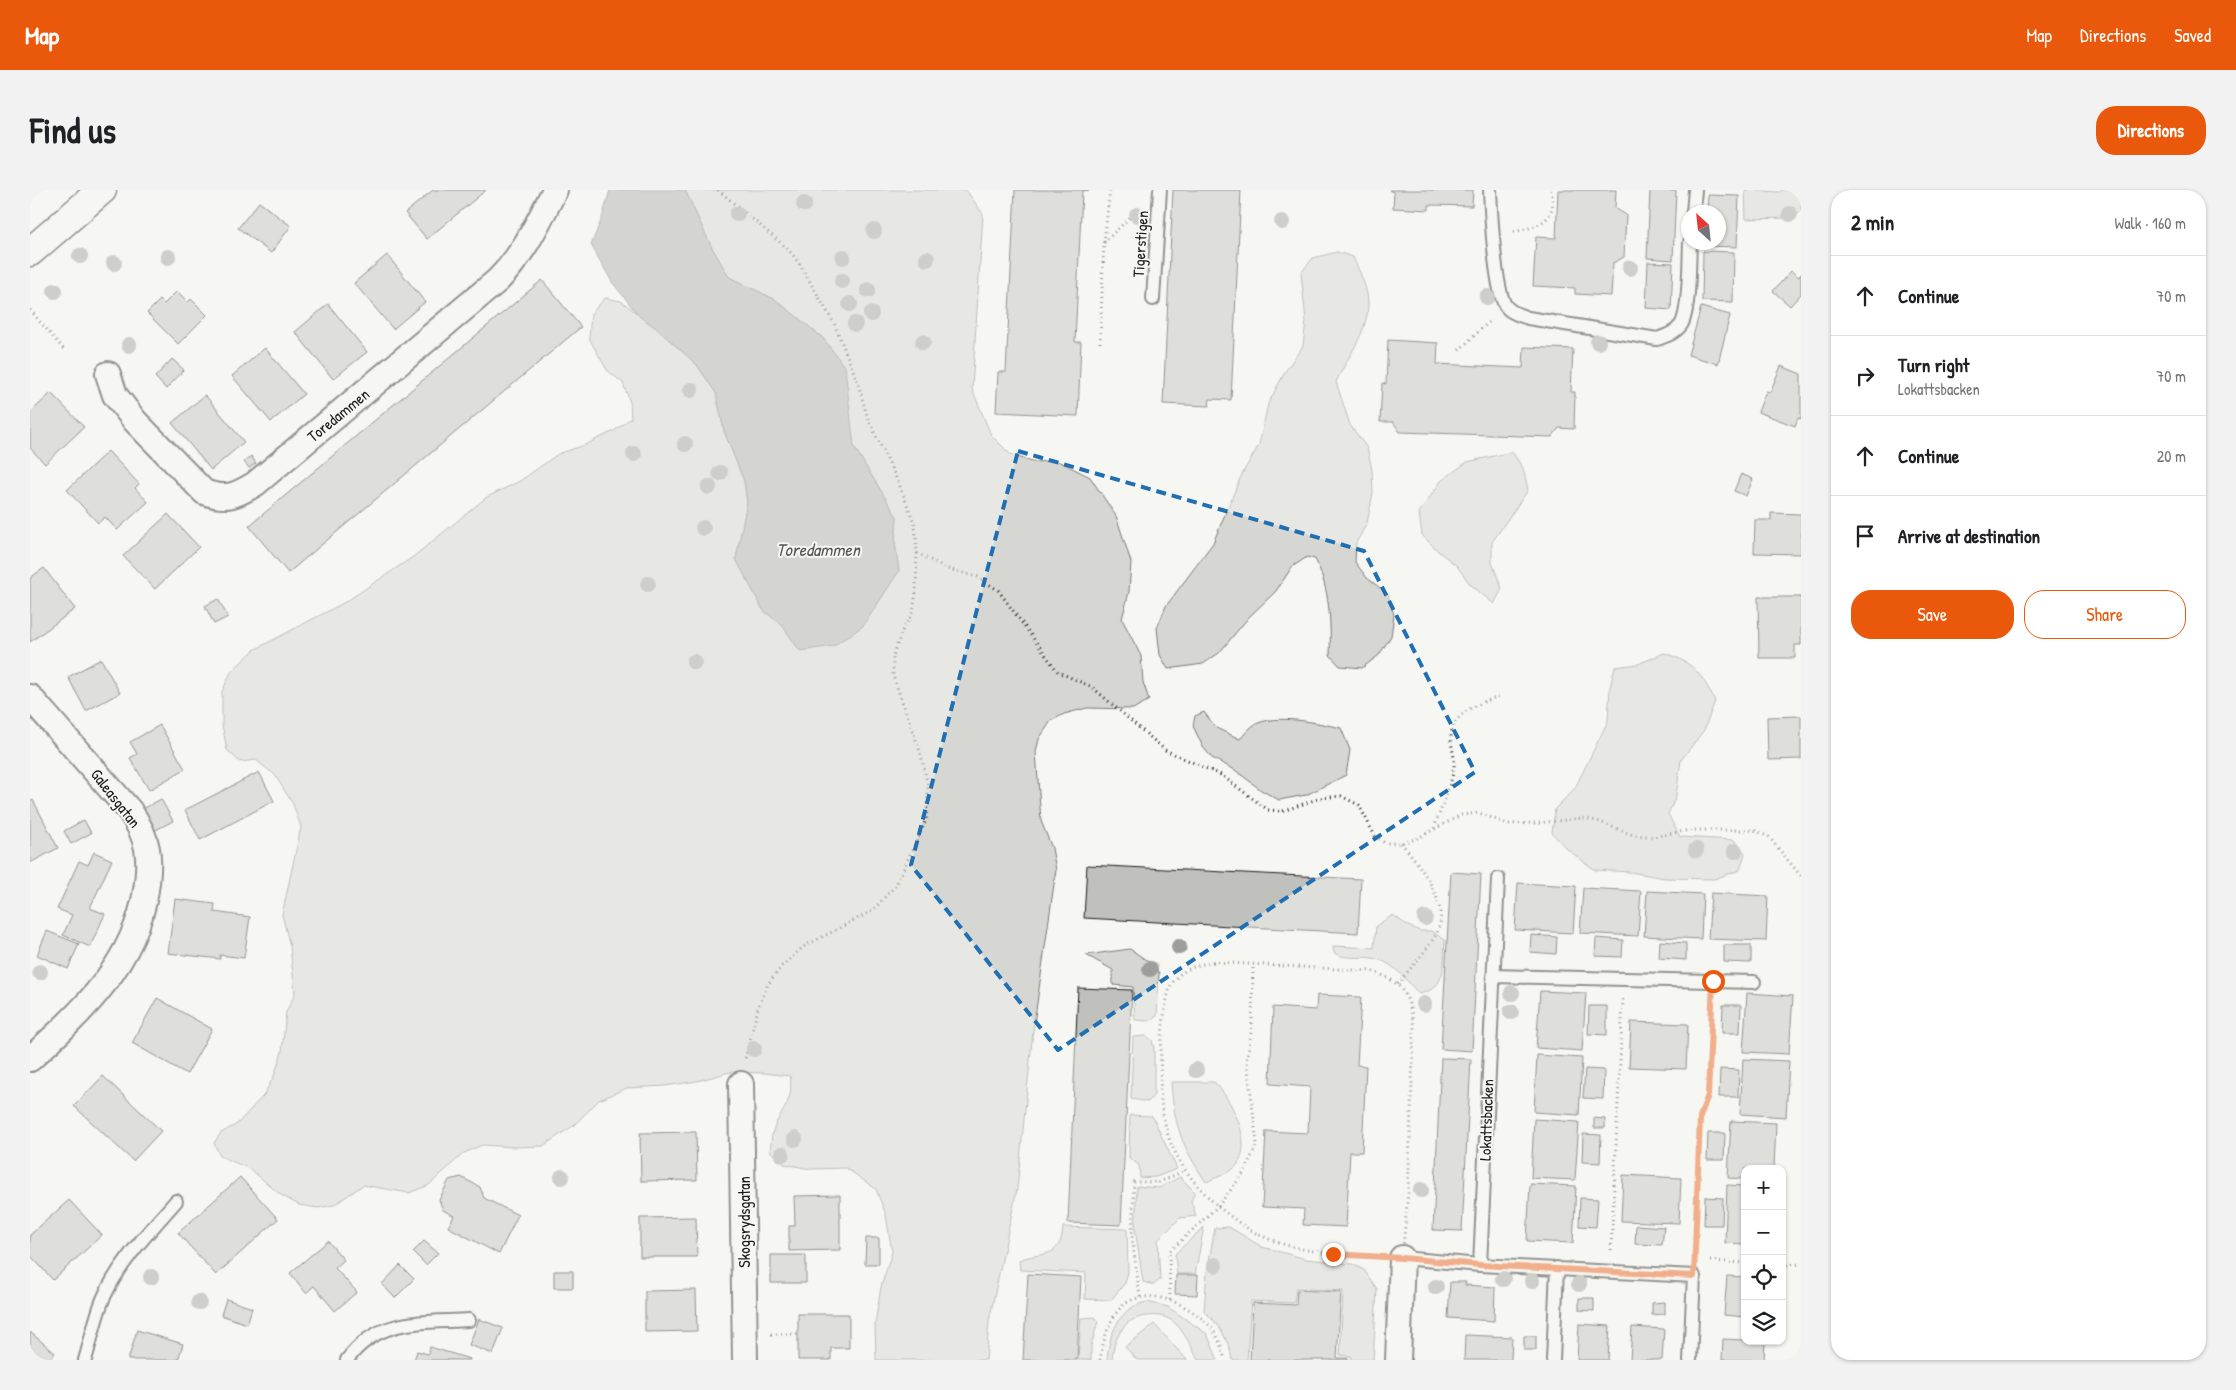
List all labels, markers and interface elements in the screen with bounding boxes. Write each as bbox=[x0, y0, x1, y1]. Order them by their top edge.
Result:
text: Map bbox=[25, 19, 59, 51]
text: Map bbox=[2027, 23, 2052, 48]
text: Directions bbox=[2080, 23, 2146, 48]
text: Saved bbox=[2174, 23, 2211, 48]
button: Directions bbox=[2096, 106, 2206, 155]
text: Find us bbox=[30, 107, 116, 154]
north arrow bbox=[1681, 205, 1726, 250]
text: 2 min bbox=[1851, 208, 1894, 237]
street label: Tigerstigen bbox=[1127, 210, 1153, 278]
text: Walk · 160 m bbox=[2114, 212, 2186, 234]
icon: ahead bbox=[1851, 282, 1879, 310]
text: Continue bbox=[1898, 283, 1959, 309]
text: 70 m bbox=[2156, 285, 2186, 307]
text: Turn right bbox=[1898, 352, 1969, 378]
icon: right bbox=[1851, 362, 1879, 390]
text: 70 m bbox=[2156, 365, 2186, 387]
text: Lokattsbacken bbox=[1898, 378, 1980, 400]
street label: Toredammen bbox=[302, 383, 374, 447]
icon: ahead bbox=[1851, 442, 1879, 470]
text: Continue bbox=[1898, 443, 1959, 469]
text: 20 m bbox=[2157, 445, 2186, 467]
icon: arrive bbox=[1851, 522, 1879, 550]
text: Arrive at destination bbox=[1898, 523, 2040, 549]
water label: Toredammen bbox=[776, 537, 862, 562]
button: Save bbox=[1851, 590, 2014, 639]
button: Share bbox=[2024, 590, 2186, 639]
street label: Galeasgatan bbox=[86, 764, 146, 832]
route start bbox=[1702, 970, 1725, 993]
street label: Lokattsbacken bbox=[1474, 1079, 1498, 1161]
map controls bbox=[1741, 1165, 1786, 1345]
button: + bbox=[1741, 1165, 1786, 1210]
street label: Skogsrydsgatan bbox=[733, 1176, 755, 1268]
button: − bbox=[1741, 1210, 1786, 1255]
route end bbox=[1322, 1243, 1345, 1266]
button: locate bbox=[1741, 1255, 1786, 1300]
button: layers bbox=[1741, 1300, 1786, 1345]

